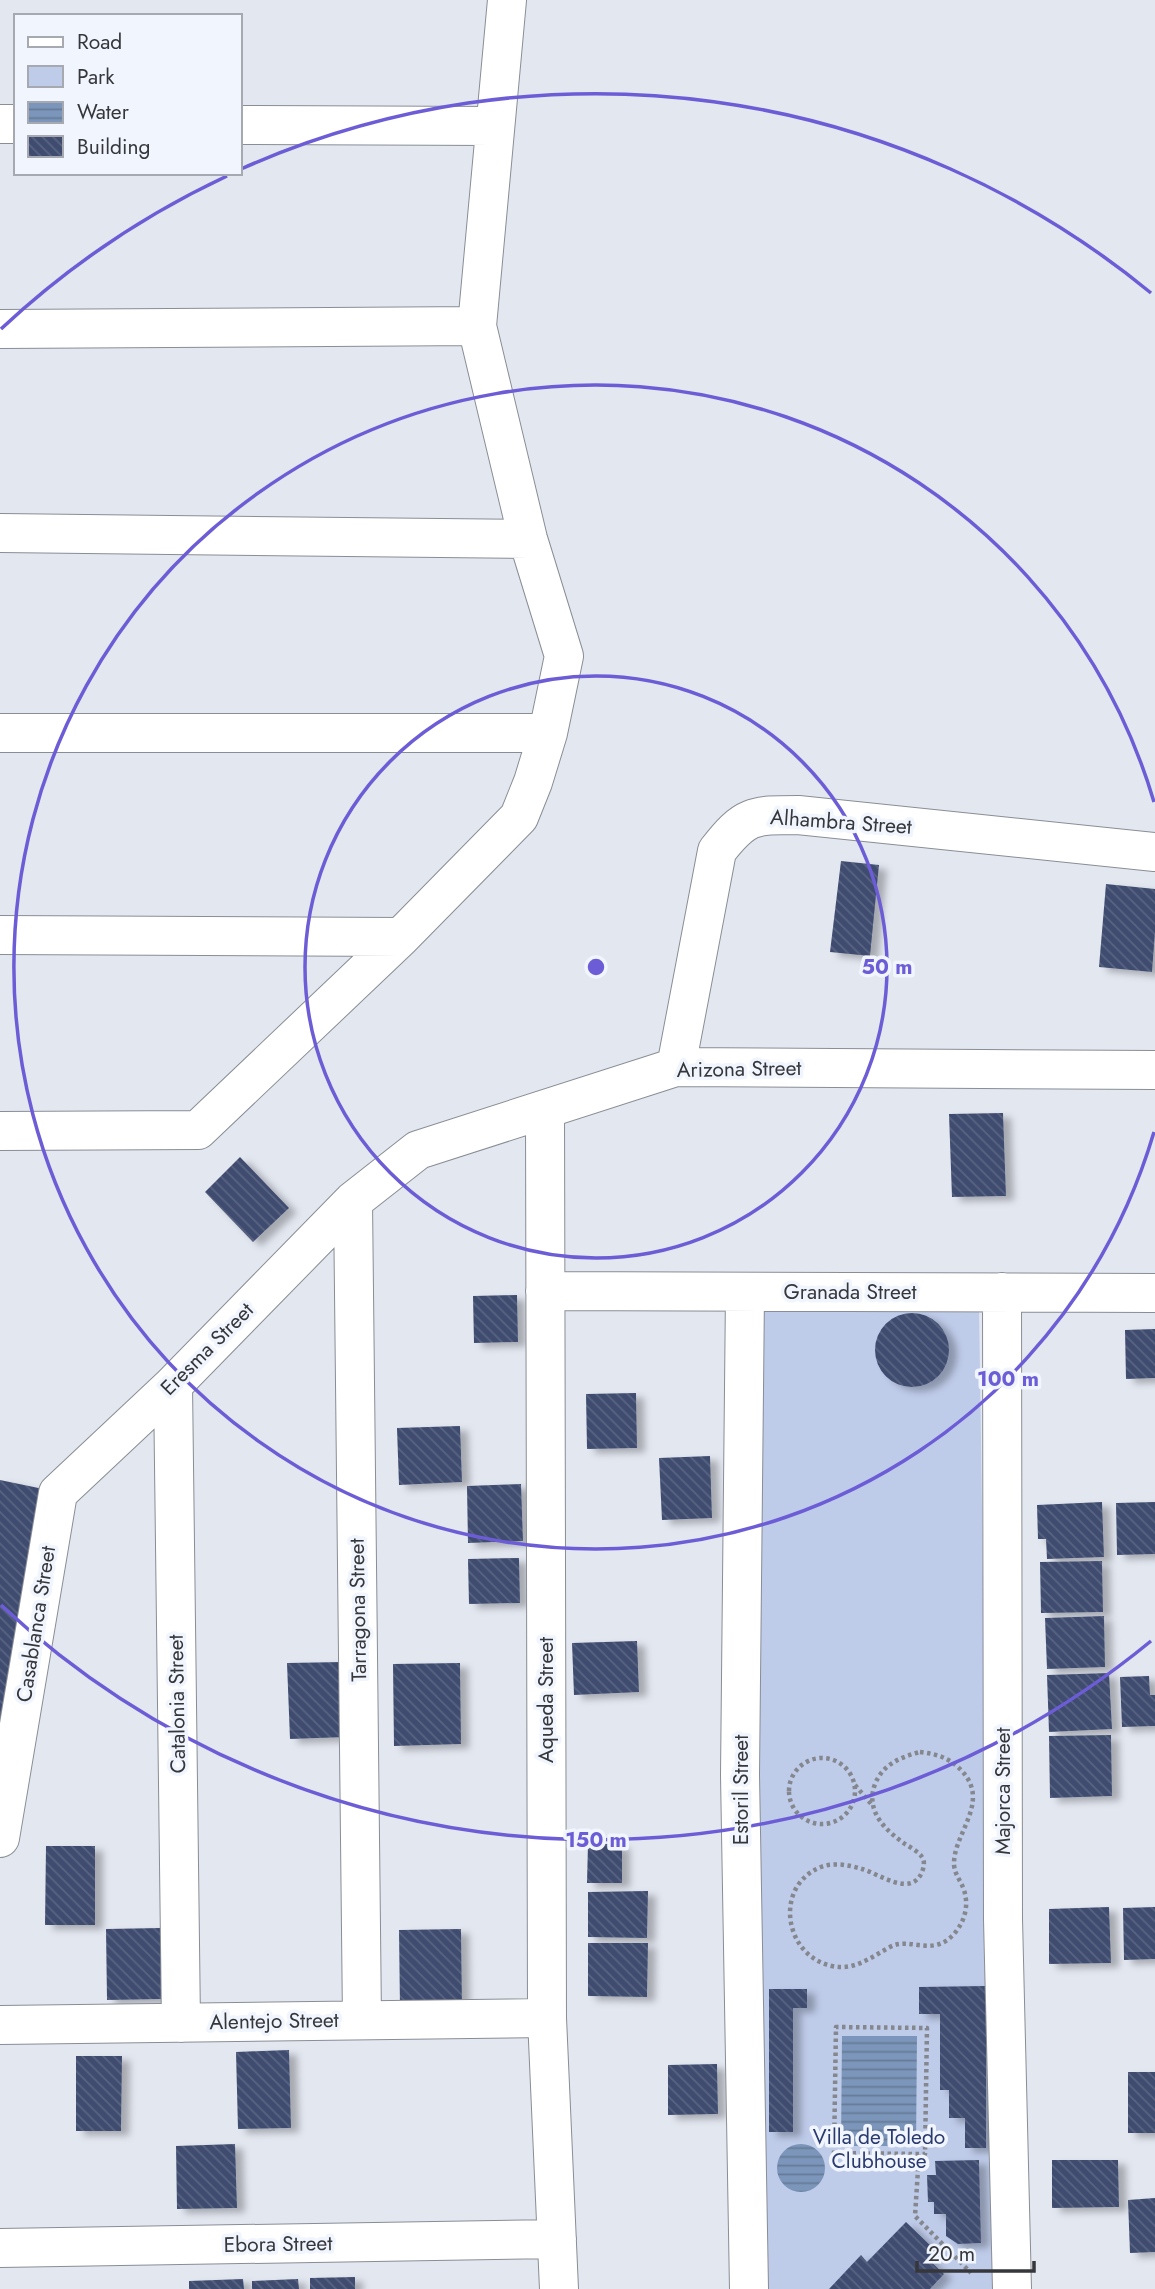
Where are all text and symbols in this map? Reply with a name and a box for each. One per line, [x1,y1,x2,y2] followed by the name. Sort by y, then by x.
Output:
[14,14,242,175] legend
[77,27,122,57] text: Road
[77,62,115,92] text: Park
[77,97,130,127] text: Water
[77,132,150,162] text: Building
[769,802,913,842] street label: Alhambra Street
[862,952,912,982] text: 50 m
[584,955,608,979] centre of rings
[676,1053,802,1085] street label: Arizona Street
[783,1277,917,1307] street label: Granada Street
[154,1296,260,1402] street label: Eresma Street
[977,1364,1039,1394] text: 100 m
[342,1538,374,1682] street label: Tarragona Street
[9,1544,63,1704] street label: Casablanca Street
[161,1634,193,1774] street label: Catalonia Street
[531,1637,561,1763] street label: Aqueda Street
[988,1727,1018,1855] street label: Majorca Street
[726,1735,756,1845] street label: Estoril Street
[565,1825,627,1855] text: 150 m
[209,2005,339,2037] street label: Alentejo Street
[813,2122,945,2176] park label: Villa de Toledo Clubhouse
[223,2228,333,2260] street label: Ebora Street
[917,2230,1034,2274] scale bar
[928,2239,975,2269] text: 20 m

